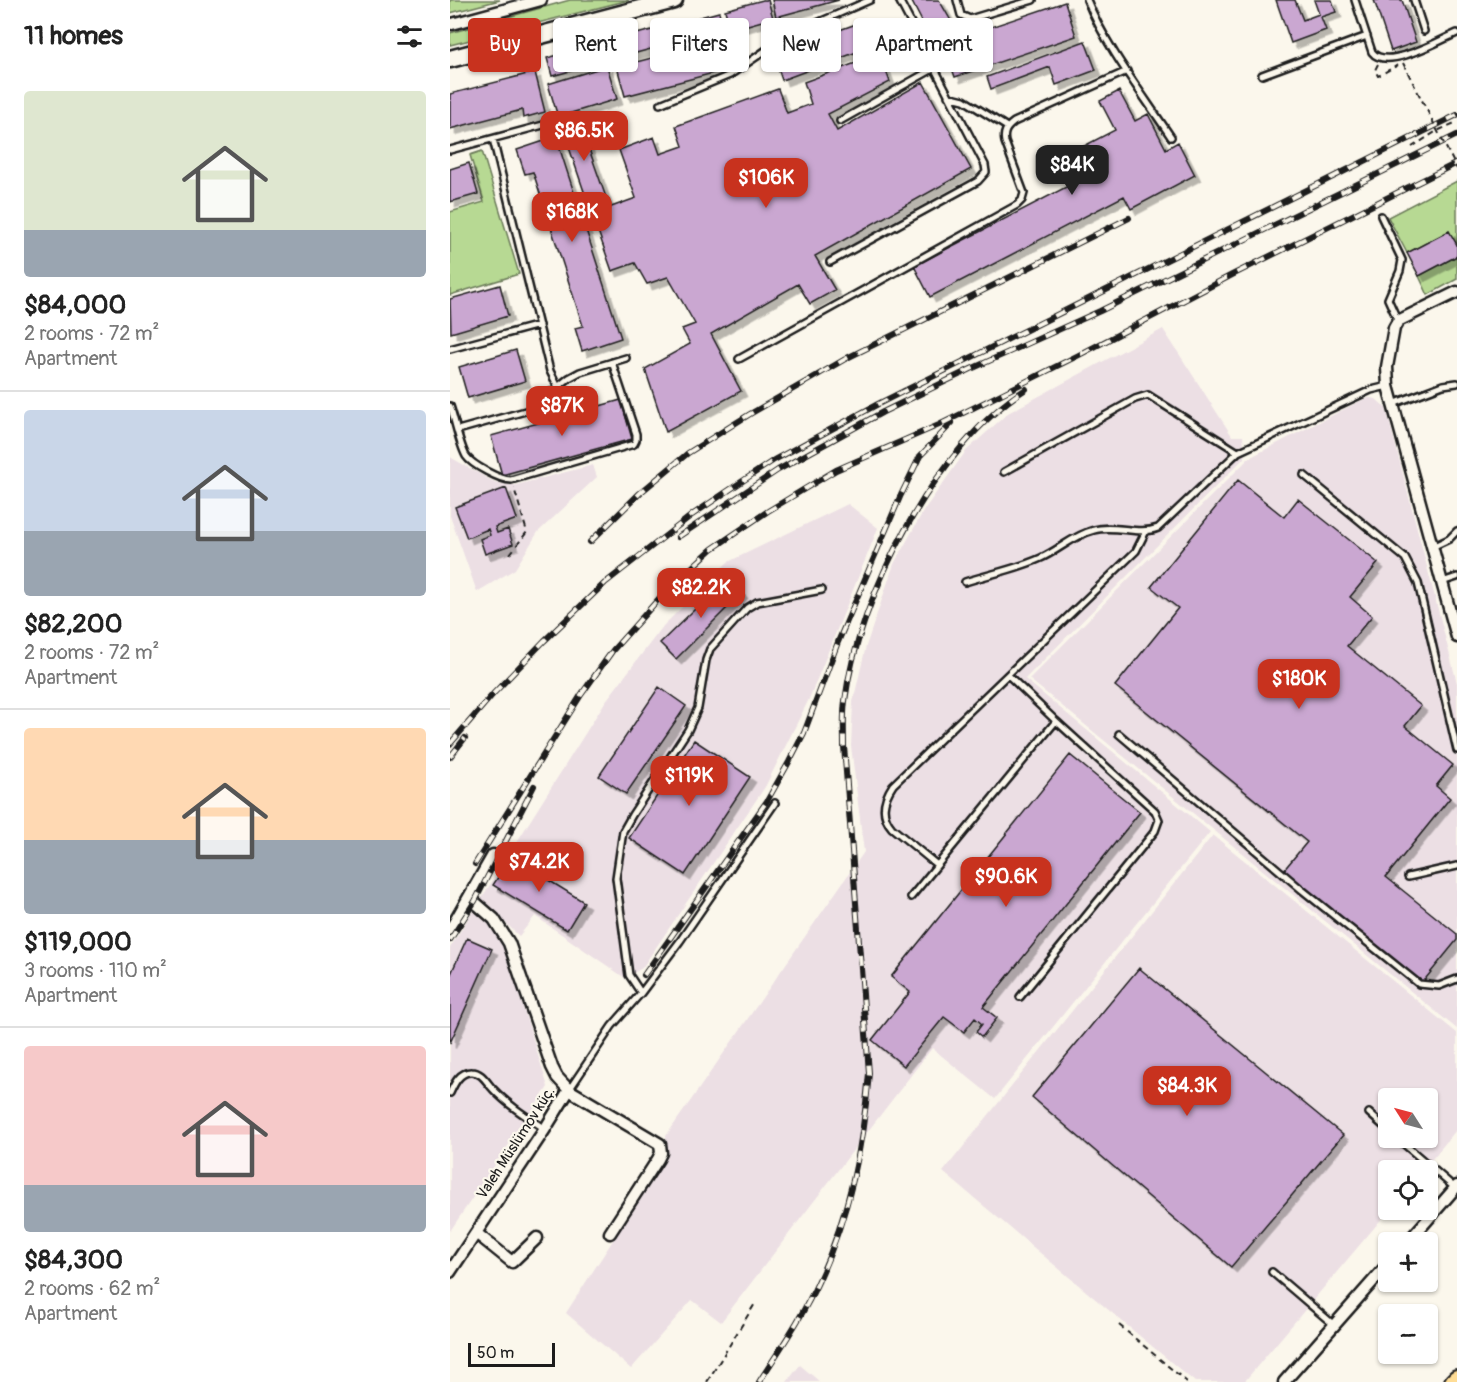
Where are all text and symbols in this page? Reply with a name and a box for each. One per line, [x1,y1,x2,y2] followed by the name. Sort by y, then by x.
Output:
[468,18,541,72] chip: Buy
[553,18,638,72] chip: Rent
[650,18,749,72] chip: Filters
[761,18,841,72] chip: New
[853,18,993,72] chip: Apartment
[24,20,123,52] text: 11 homes
[393,20,426,53] icon: filters
[535,111,633,162] pin: $86.5K
[554,118,614,143] text: $86.5K
[171,130,279,238] icon: home
[1036,145,1108,196] pin: $84K
[1050,152,1094,177] text: $84K
[724,158,808,209] pin: $106K
[738,165,794,190] text: $106K
[530,192,614,243] pin: $168K
[546,199,598,224] text: $168K
[24,289,126,321] text: $84,000
[24,321,159,346] text: 2 rooms · 72 m²
[24,346,117,371] text: Apartment
[526,386,598,437] pin: $87K
[540,393,584,418] text: $87K
[171,449,279,557] icon: home
[652,568,750,619] pin: $82.2K
[671,575,731,600] text: $82.2K
[24,608,122,640] text: $82,200
[24,640,159,665] text: 2 rooms · 72 m²
[1257,659,1341,710] pin: $180K
[24,665,117,690] text: Apartment
[1272,666,1326,691] text: $180K
[647,756,731,807] pin: $119K
[665,763,713,788] text: $119K
[171,767,279,875] icon: home
[490,842,588,893] pin: $74.2K
[509,849,569,874] text: $74.2K
[957,857,1055,908] pin: $90.6K
[975,864,1037,889] text: $90.6K
[24,926,132,958] text: $119,000
[24,958,167,983] text: 3 rooms · 110 m²
[24,983,117,1008] text: Apartment
[1138,1066,1236,1117] pin: $84.3K
[1157,1073,1217,1098] text: $84.3K
[473,1083,559,1203] street label: Valeh Müslümov küç.
[171,1085,279,1193] icon: home
[1378,1088,1438,1148] north arrow
[1378,1088,1438,1364] map controls
[1378,1160,1438,1220] button: locate
[1378,1232,1438,1292] button: +
[24,1244,123,1276] text: $84,300
[24,1276,160,1301] text: 2 rooms · 62 m²
[24,1301,117,1326] text: Apartment
[1378,1304,1438,1364] button: −
[468,1340,555,1368] scale bar
[477,1343,514,1363] text: 50 m

